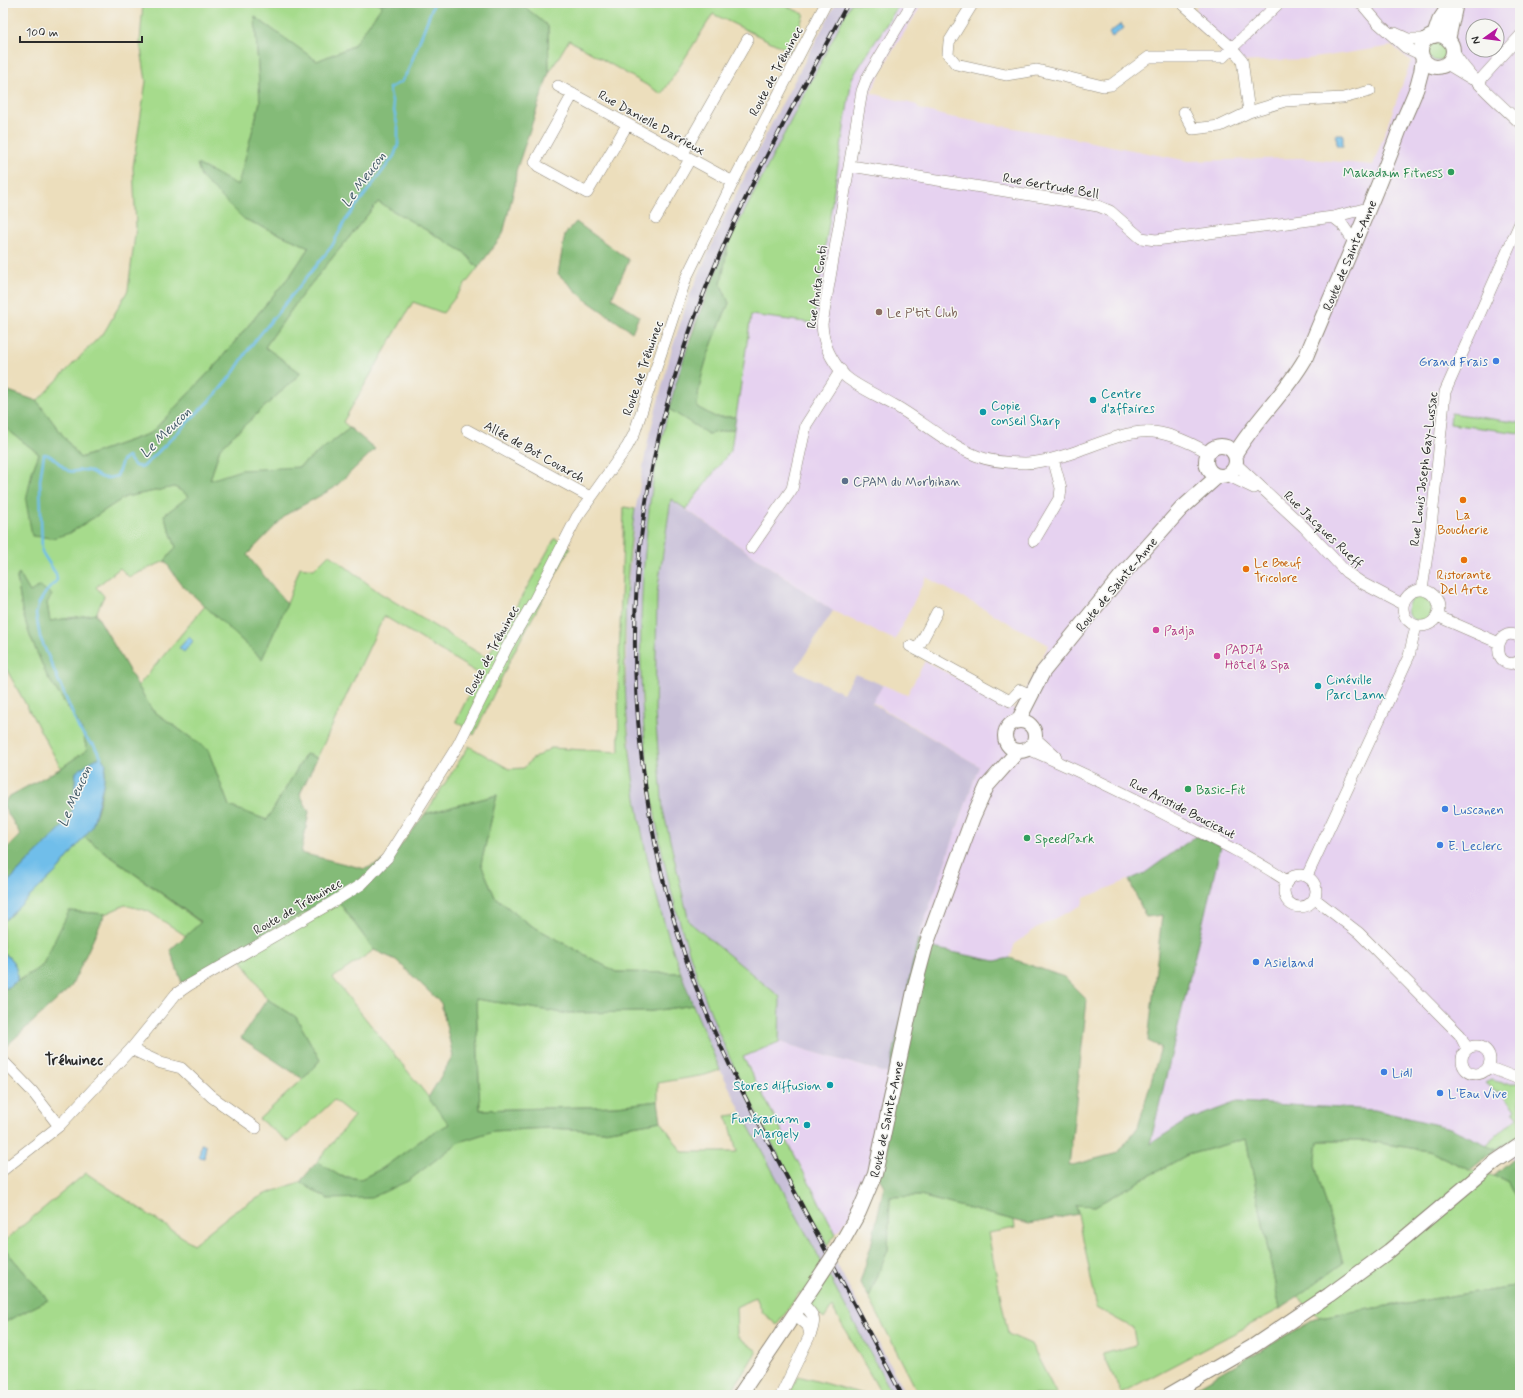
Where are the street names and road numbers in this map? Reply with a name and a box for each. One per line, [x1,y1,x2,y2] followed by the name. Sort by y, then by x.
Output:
[746,24,807,119] street label: Route de Tréhuinec
[595,87,708,160] street label: Rue Danielle Darrieux
[1001,170,1100,203] street label: Rue Gertrude Bell
[1319,197,1381,314] street label: Route de Sainte-Anne
[803,245,832,330] street label: Rue Anita Conti
[619,319,668,418] street label: Route de Tréhuinec
[1407,391,1442,547] street label: Rue Louis Joseph Gay-Lussac
[481,417,588,487] street label: Allée de Bot Couarch
[1280,488,1367,573] street label: Rue Jacques Rueff
[1072,534,1162,636] street label: Route de Sainte-Anne
[462,603,523,698] street label: Route de Tréhuinec
[1126,775,1238,844] street label: Rue Aristide Boucicaut
[251,875,345,939] street label: Route de Tréhuinec
[867,1059,908,1179] street label: Route de Sainte-Anne

